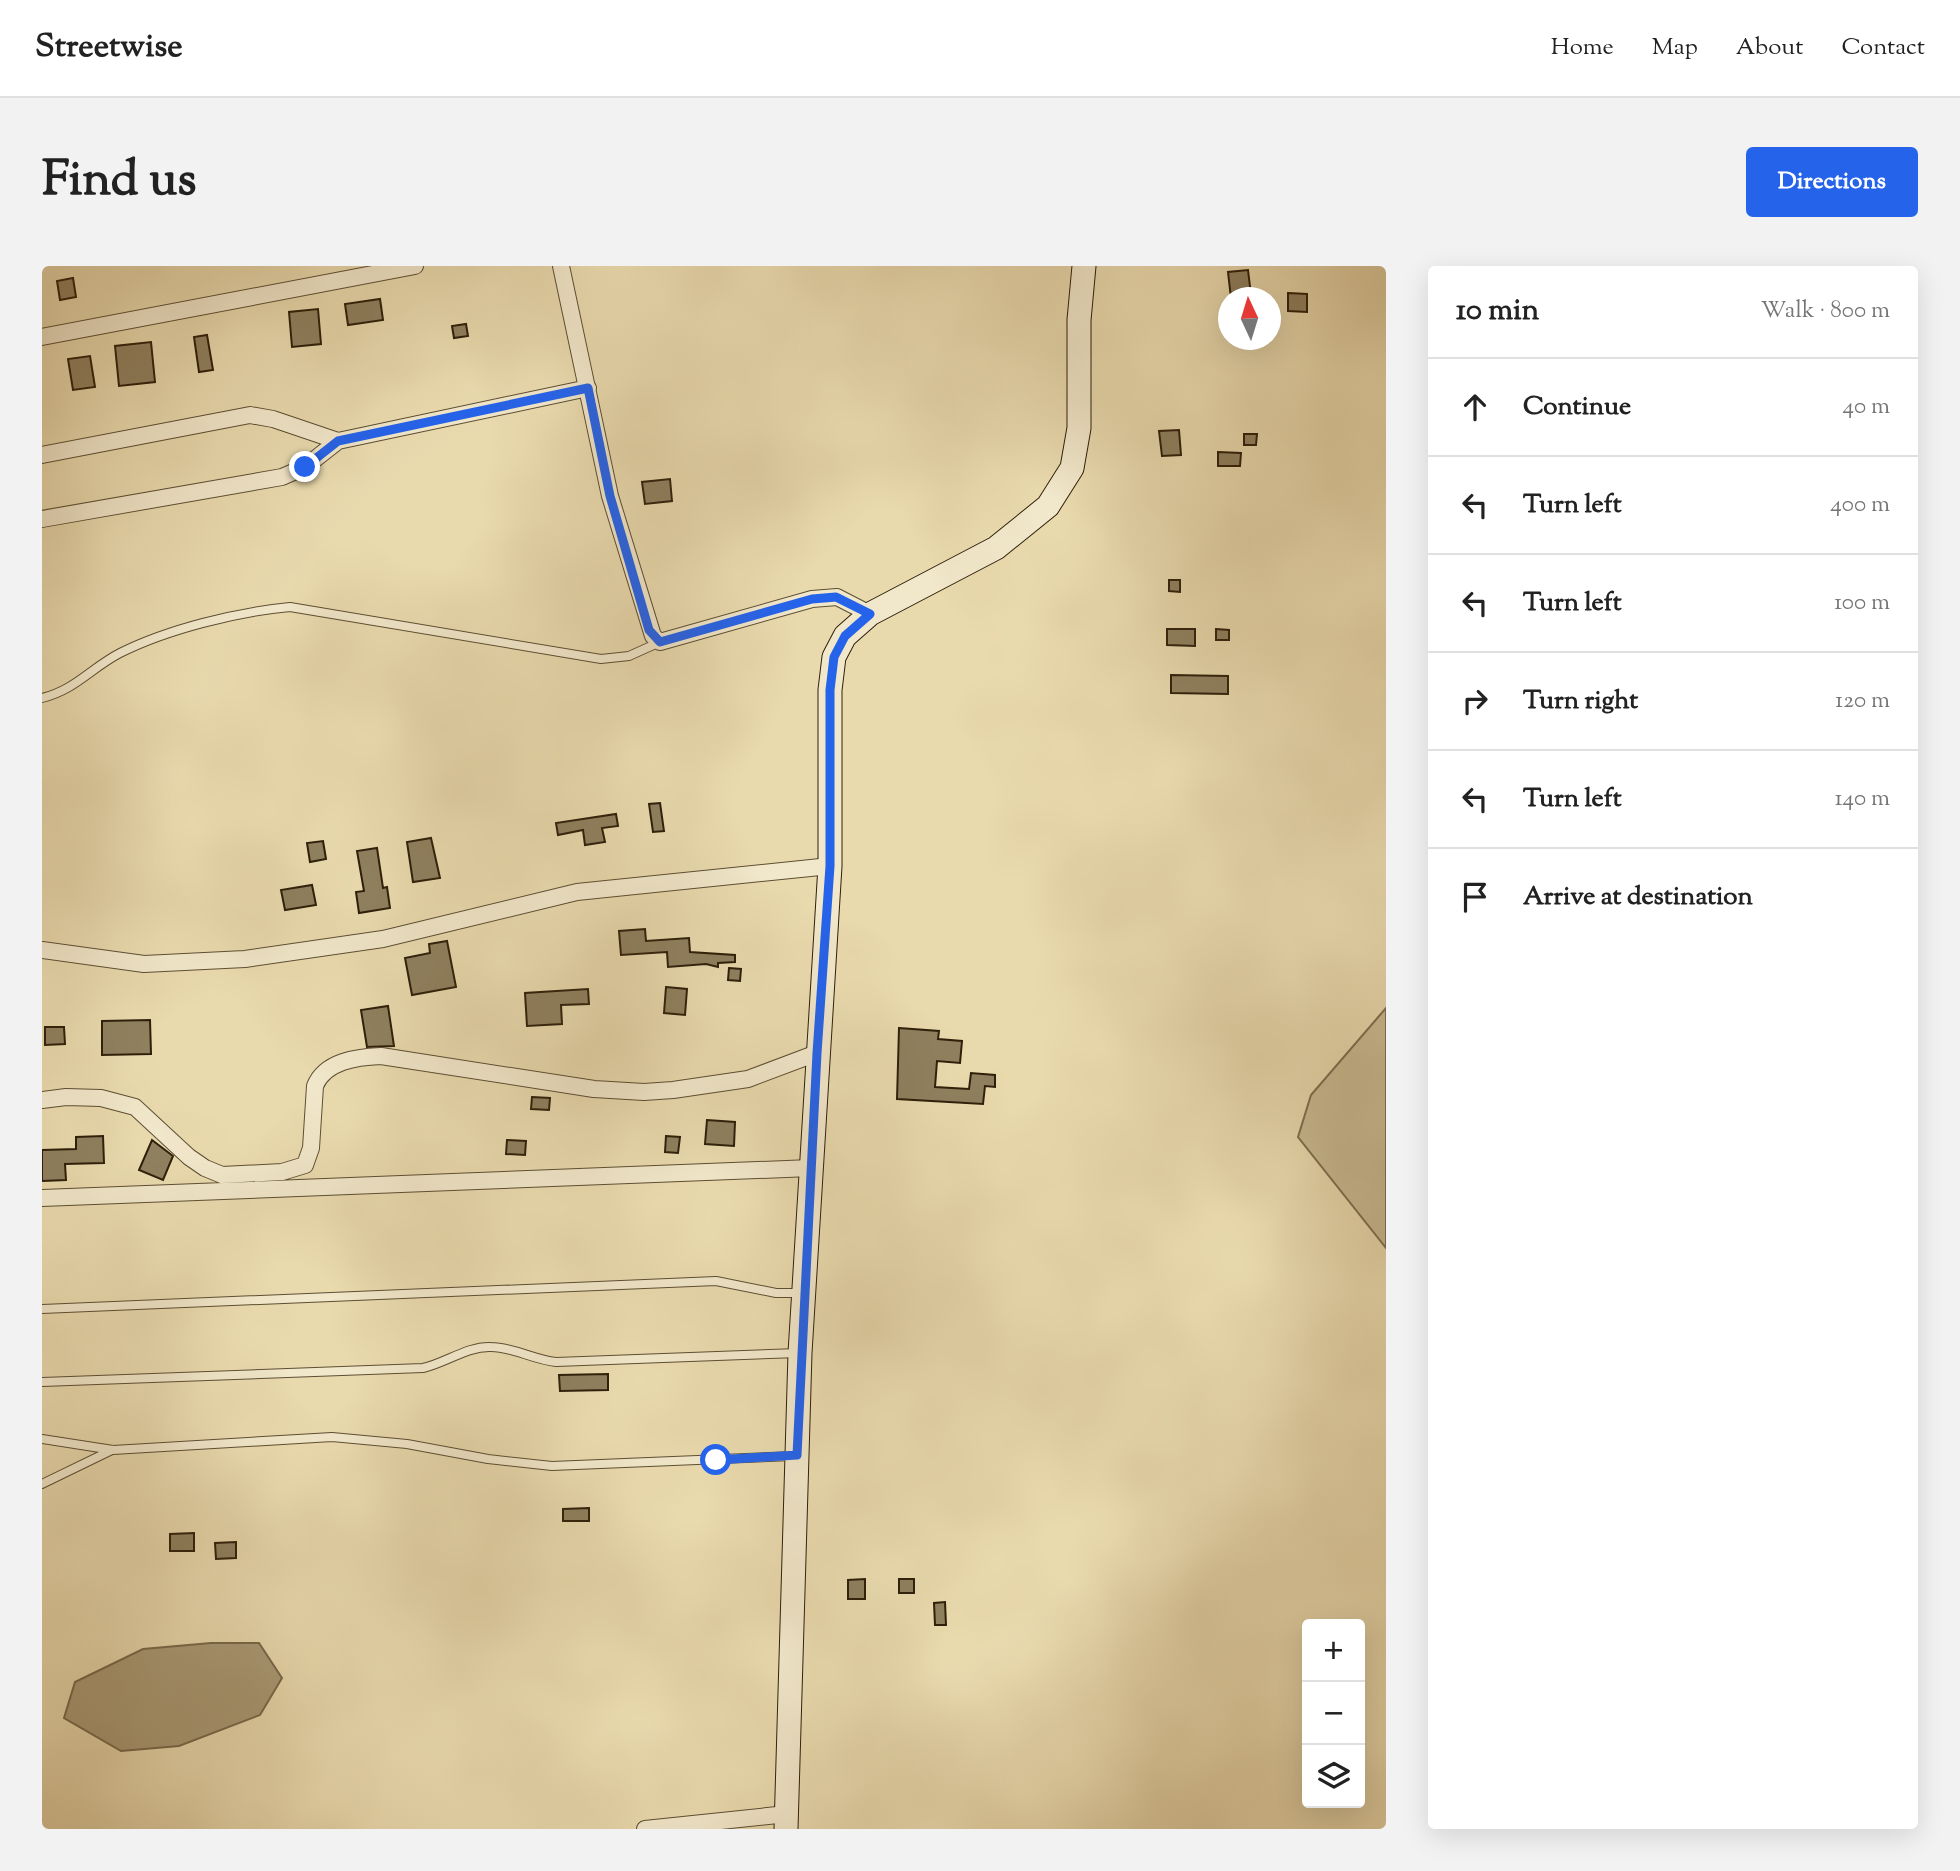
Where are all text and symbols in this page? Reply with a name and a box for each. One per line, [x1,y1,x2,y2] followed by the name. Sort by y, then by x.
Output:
[35,24,183,72] text: Streetwise
[1551,31,1614,65] text: Home
[1652,31,1698,65] text: Map
[1736,31,1803,65] text: About
[1841,31,1925,65] text: Contact
[42,147,196,217] text: Find us
[1746,147,1918,217] button: Directions
[1218,287,1281,350] north arrow
[1456,290,1539,333] text: 10 min
[1761,295,1890,328] text: Walk · 800 m
[1456,388,1494,426] icon: ahead
[1523,389,1631,426] text: Continue
[1843,391,1890,424] text: 40 m
[289,451,320,482] route end
[1456,486,1494,524] icon: left
[1523,487,1622,524] text: Turn left
[1830,489,1890,522] text: 400 m
[1456,584,1494,622] icon: left
[1523,585,1622,622] text: Turn left
[1834,587,1890,620] text: 100 m
[1456,682,1494,720] icon: right
[1523,683,1638,720] text: Turn right
[1835,685,1890,718] text: 120 m
[1456,780,1494,818] icon: left
[1523,781,1622,818] text: Turn left
[1835,783,1890,816] text: 140 m
[1456,878,1494,916] icon: arrive
[1523,879,1753,916] text: Arrive at destination
[700,1444,731,1475] route start
[1302,1619,1365,1808] map controls
[1302,1619,1365,1682] button: +
[1302,1682,1365,1745] button: −
[1302,1745,1365,1808] button: layers

